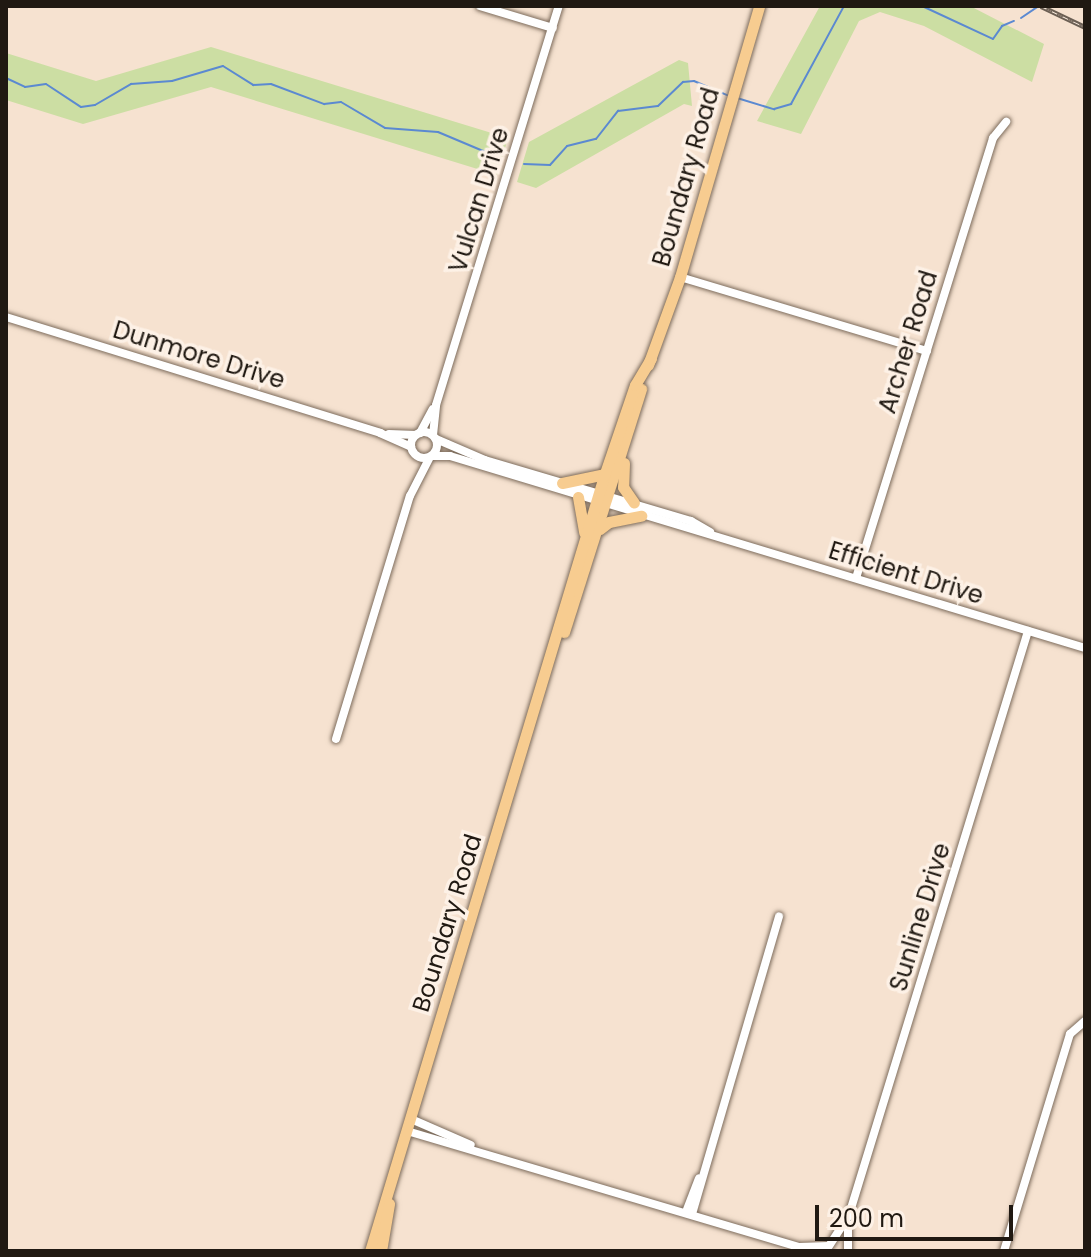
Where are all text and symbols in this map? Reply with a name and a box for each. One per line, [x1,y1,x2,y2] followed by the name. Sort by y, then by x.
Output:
[647,84,725,270] street label: Boundary Road
[443,124,515,276] street label: Vulcan Drive
[873,267,943,417] street label: Archer Road
[110,315,288,395] street label: Dunmore Drive
[825,536,987,610] street label: Efficient Drive
[406,831,488,1015] street label: Boundary Road
[884,839,956,995] street label: Sunline Drive
[819,1189,1017,1239] scale bar
[829,1202,904,1235] text: 200 m

